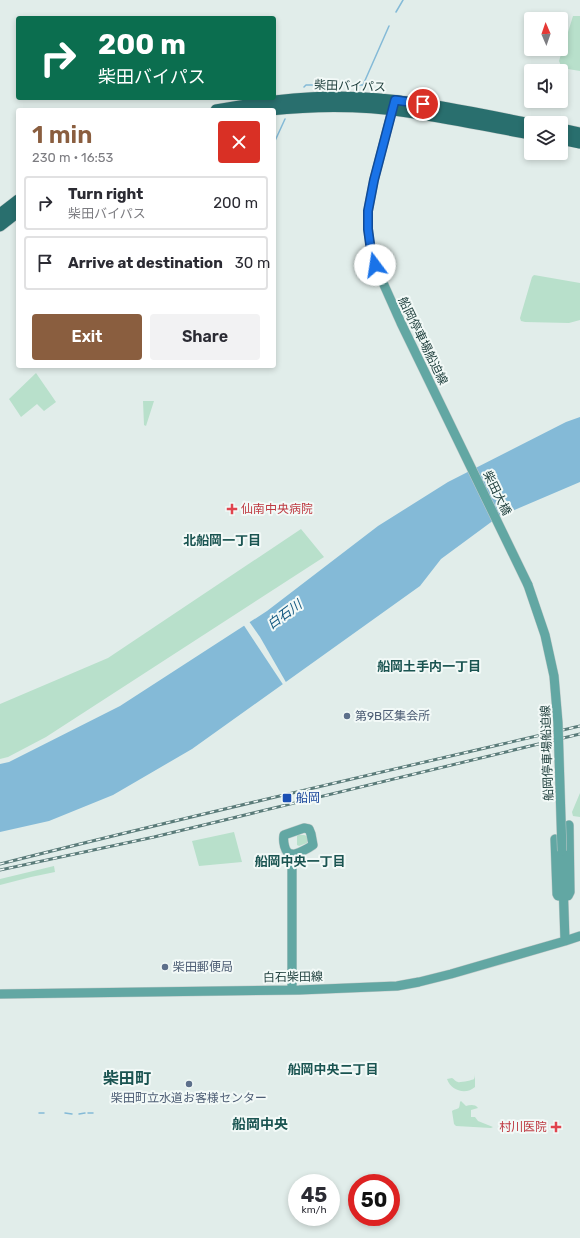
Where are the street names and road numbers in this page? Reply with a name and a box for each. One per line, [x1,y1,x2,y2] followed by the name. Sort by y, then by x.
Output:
[314,78,386,94] street label: 柴田バイパス
[396,295,450,387] street label: 船岡停車場船迫線
[480,468,514,518] street label: 柴田大橋
[538,705,556,801] street label: 船岡停車場船迫線
[263,969,323,985] street label: 白石柴田線

